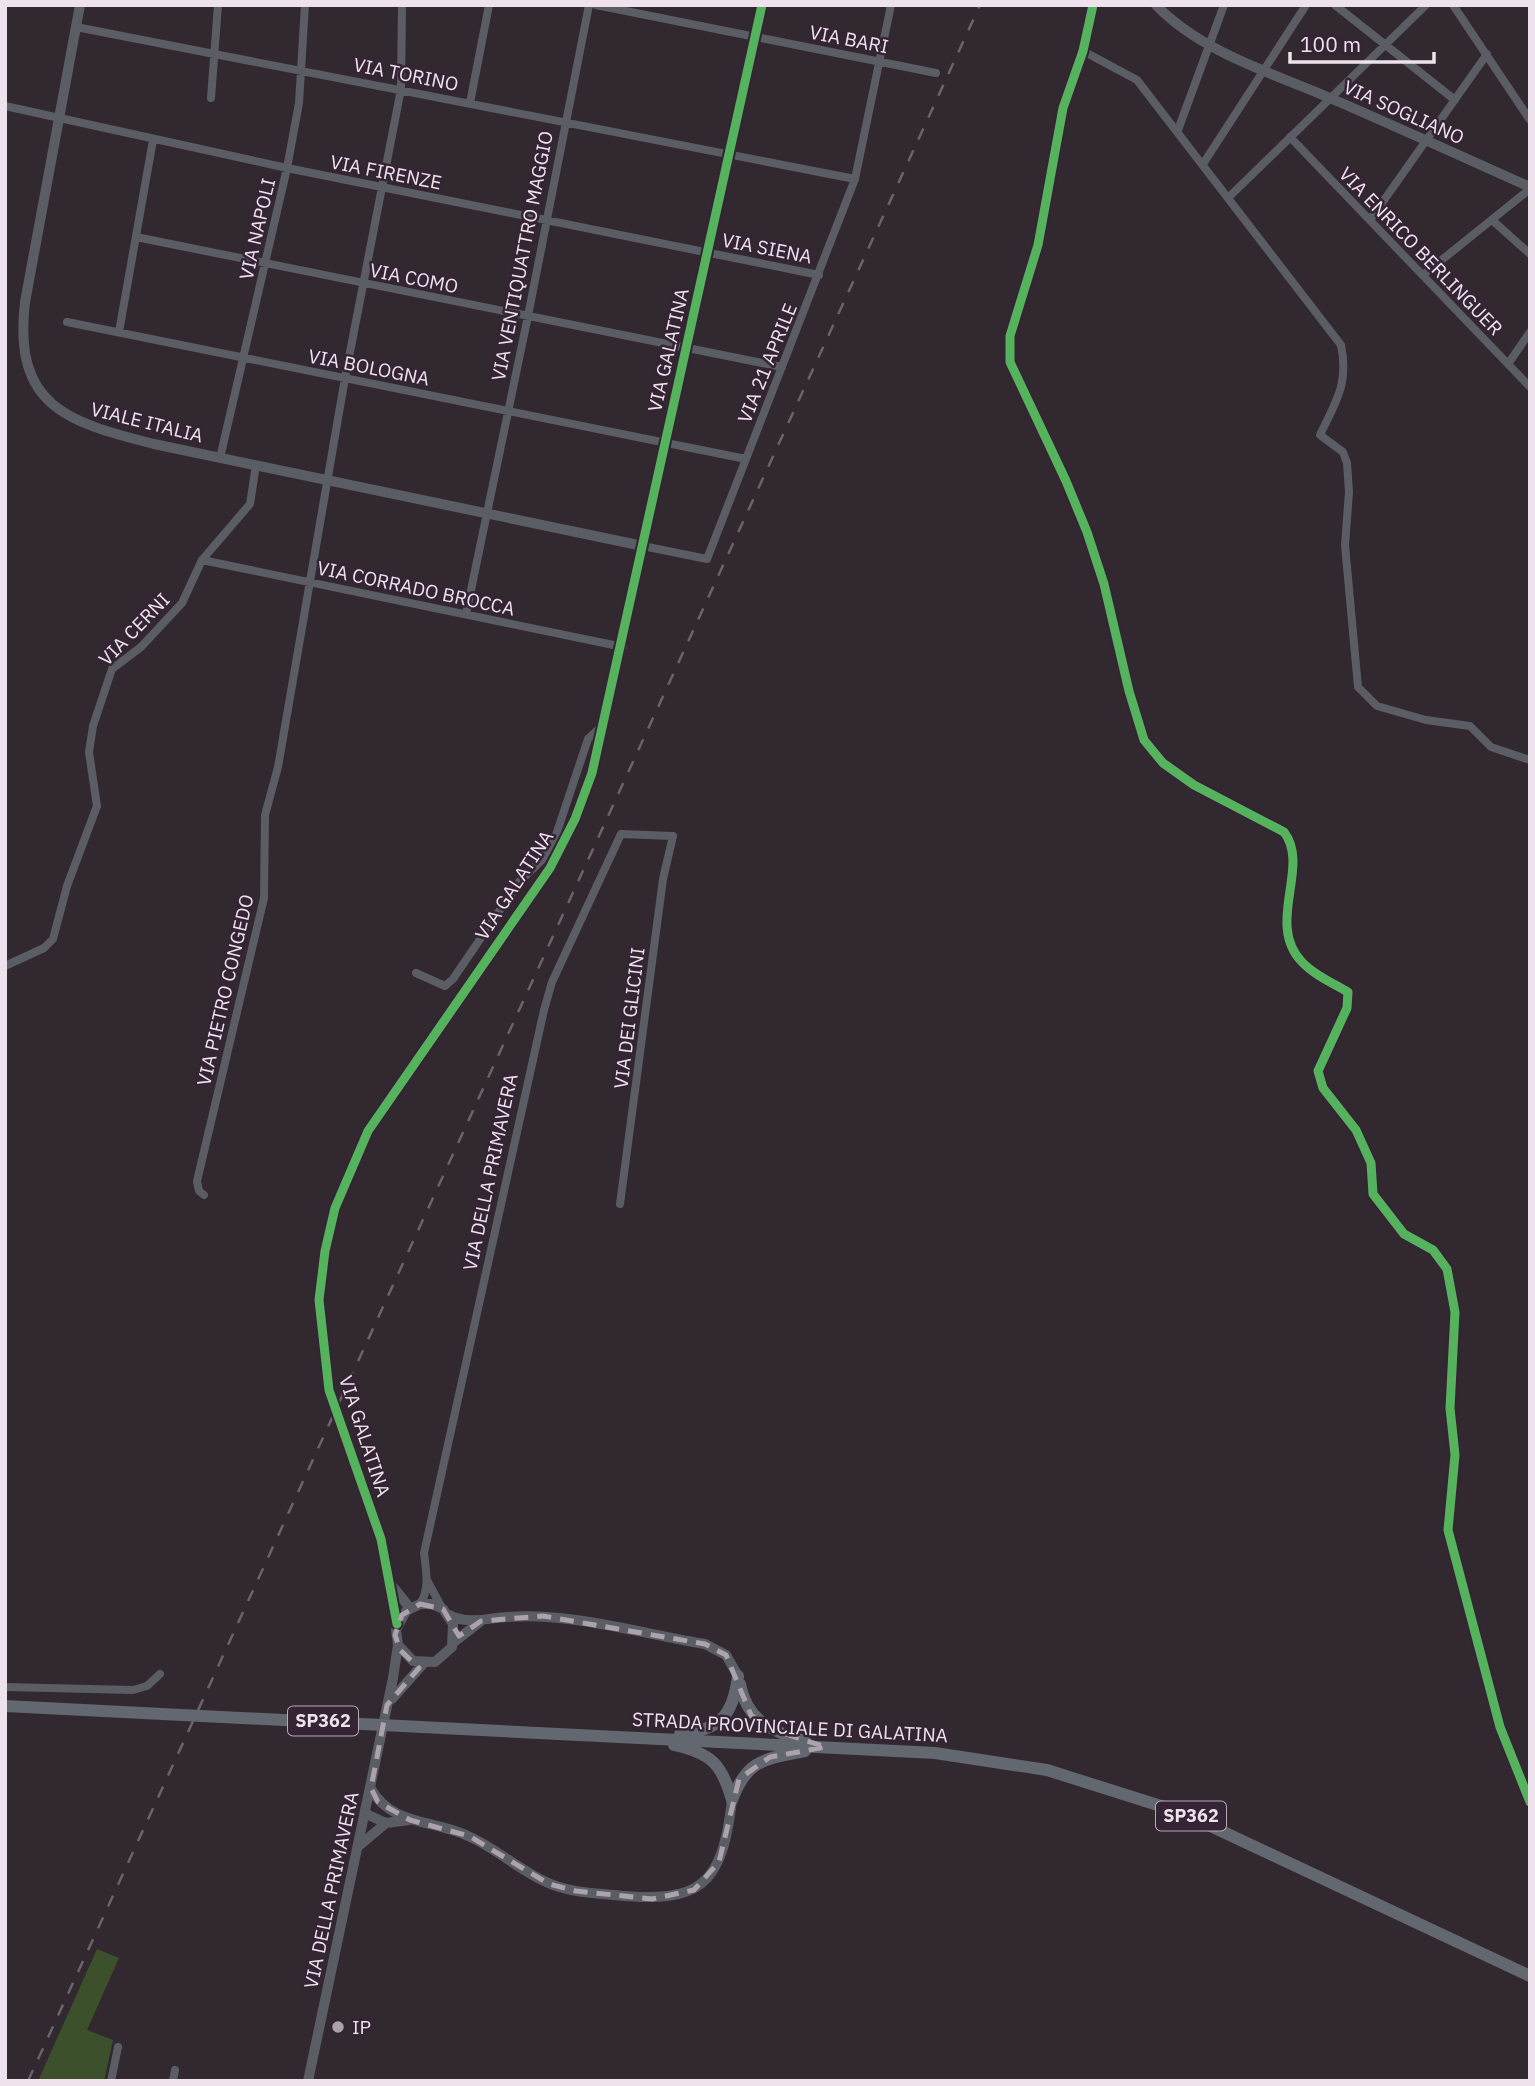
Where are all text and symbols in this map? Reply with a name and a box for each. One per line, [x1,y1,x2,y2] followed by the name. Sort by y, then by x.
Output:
[807,20,891,58] street label: VIA BARI
[1290,21,1434,65] scale bar
[1300,30,1361,58] text: 100 m
[351,52,461,96] street label: VIA TORINO
[1340,75,1468,149] street label: VIA SOGLIANO
[486,129,558,383] street label: VIA VENTIQUATTRO MAGGIO
[328,149,444,195] street label: VIA FIRENZE
[1334,162,1508,340] street label: VIA ENRICO BERLINGUER
[234,176,280,282] street label: VIA NAPOLI
[720,228,814,268] street label: VIA SIENA
[368,258,460,298] street label: VIA COMO
[642,286,694,414] street label: VIA GALATINA
[732,300,802,426] street label: VIA 21 APRILE
[306,343,432,391] street label: VIA BOLOGNA
[88,396,206,448] street label: VIALE ITALIA
[315,555,517,621] street label: VIA CORRADO BROCCA
[93,588,175,670] street label: VIA CERNI
[470,826,558,944] street label: VIA GALATINA
[191,892,259,1088] street label: VIA PIETRO CONGEDO
[608,946,650,1090] street label: VIA DEI GLICINI
[457,1071,523,1273] street label: VIA DELLA PRIMAVERA
[334,1372,396,1500] street label: VIA GALATINA
[288,1706,358,1736] road number: SP362
[632,1707,948,1747] street label: STRADA PROVINCIALE DI GALATINA
[298,1789,364,1991] street label: VIA DELLA PRIMAVERA
[1156,1802,1226,1830] road number: SP362
[352,2015,371,2039] place label: IP
[330,2019,346,2035] marker: IP

